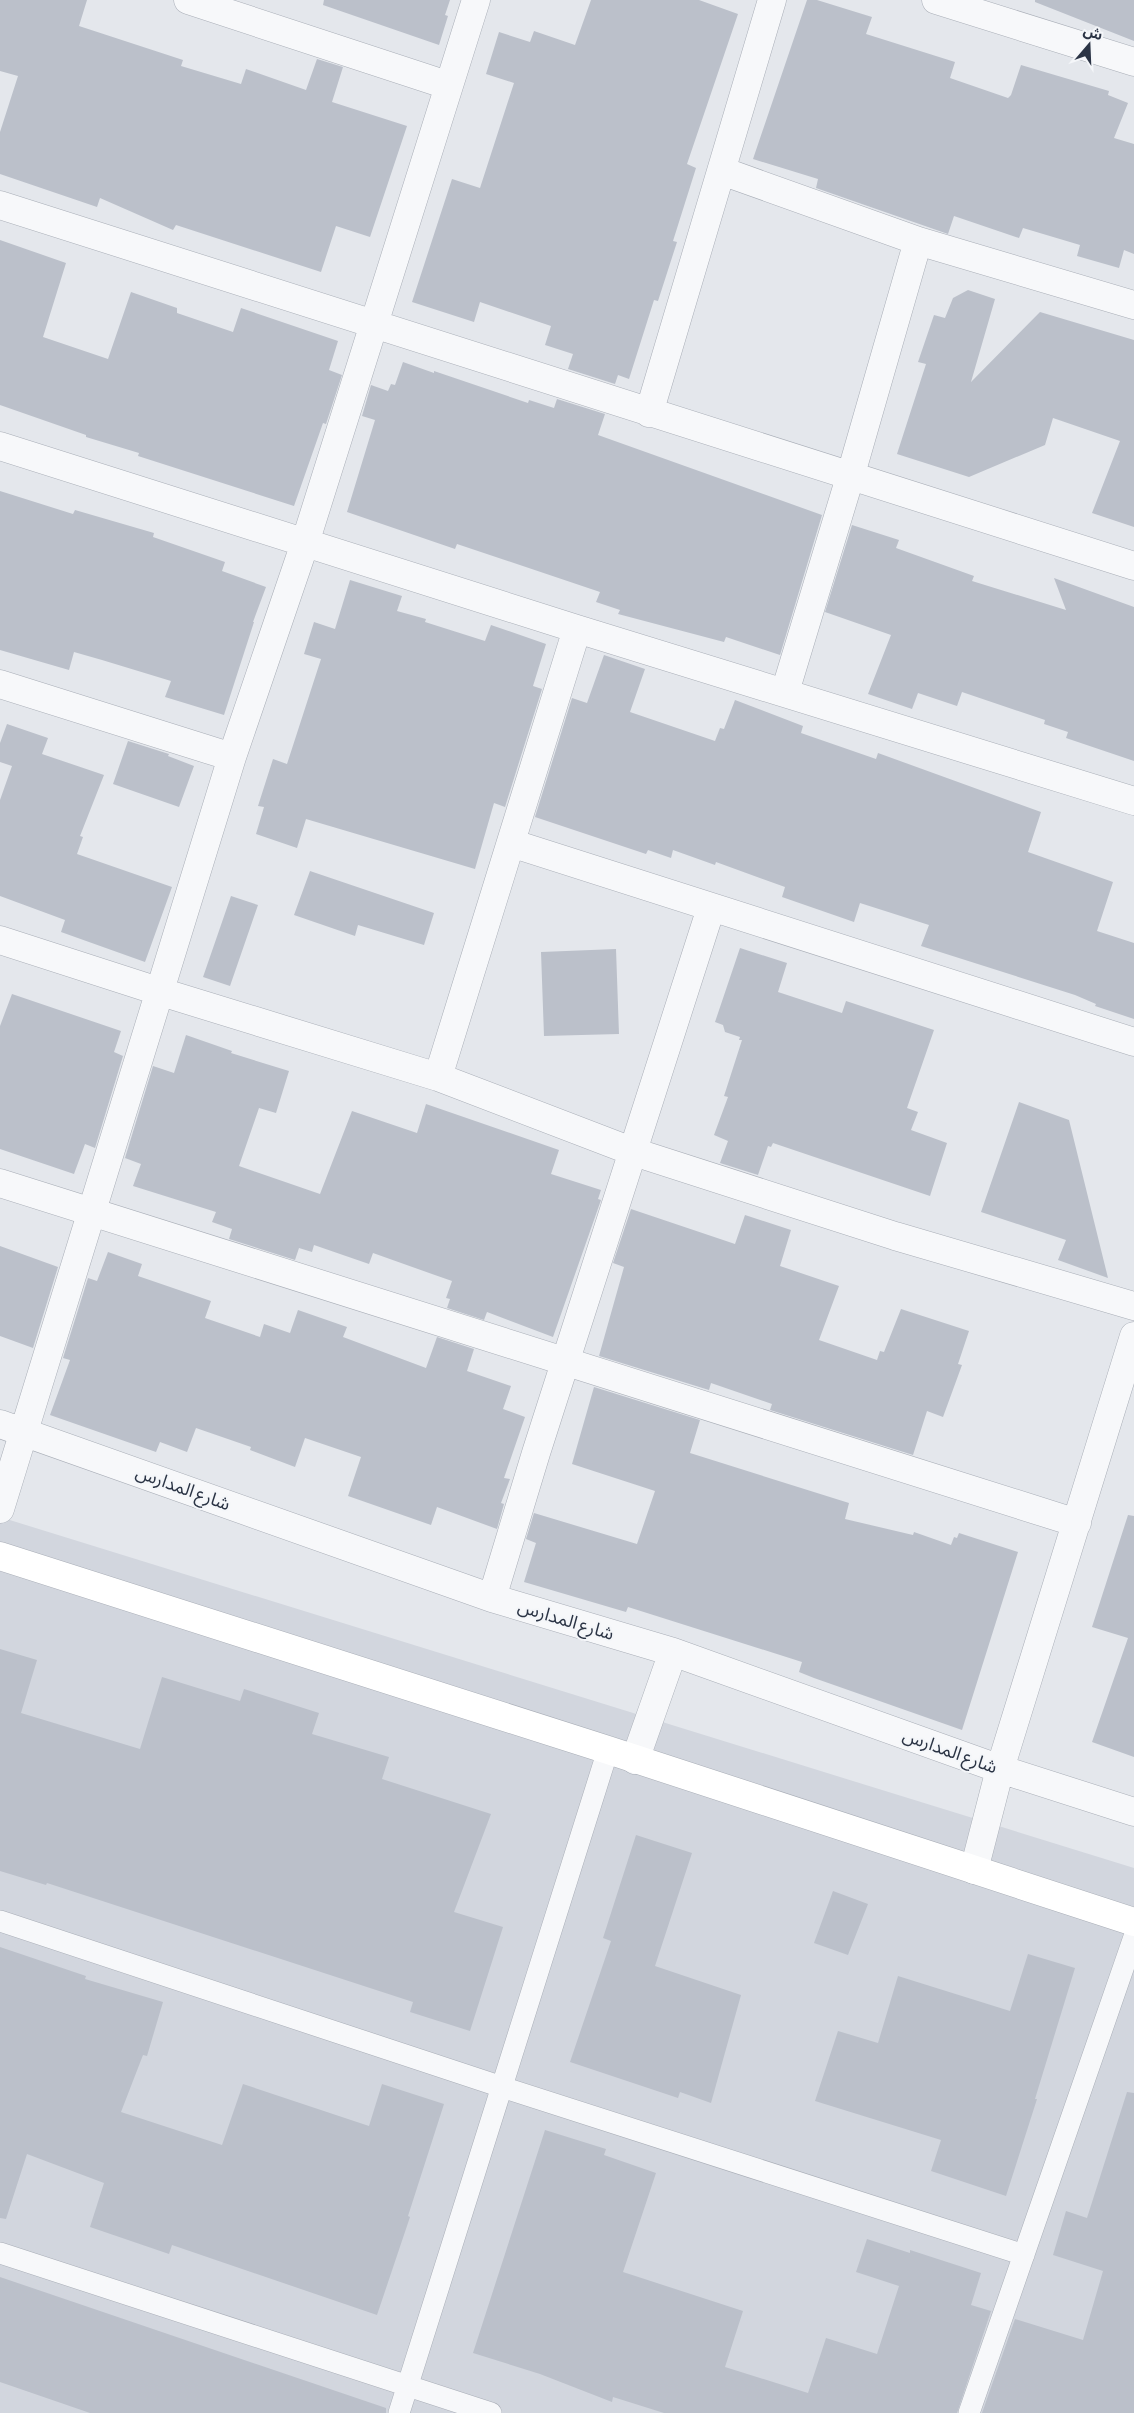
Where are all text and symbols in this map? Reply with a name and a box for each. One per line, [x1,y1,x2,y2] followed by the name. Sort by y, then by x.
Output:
[1064,20,1114,70] north arrow
[1082,24,1104,43] text: ش
[132,1464,232,1518] street label: شارع المدارس
[515,1598,616,1648] street label: شارع المدارس
[899,1727,999,1781] street label: شارع المدارس

